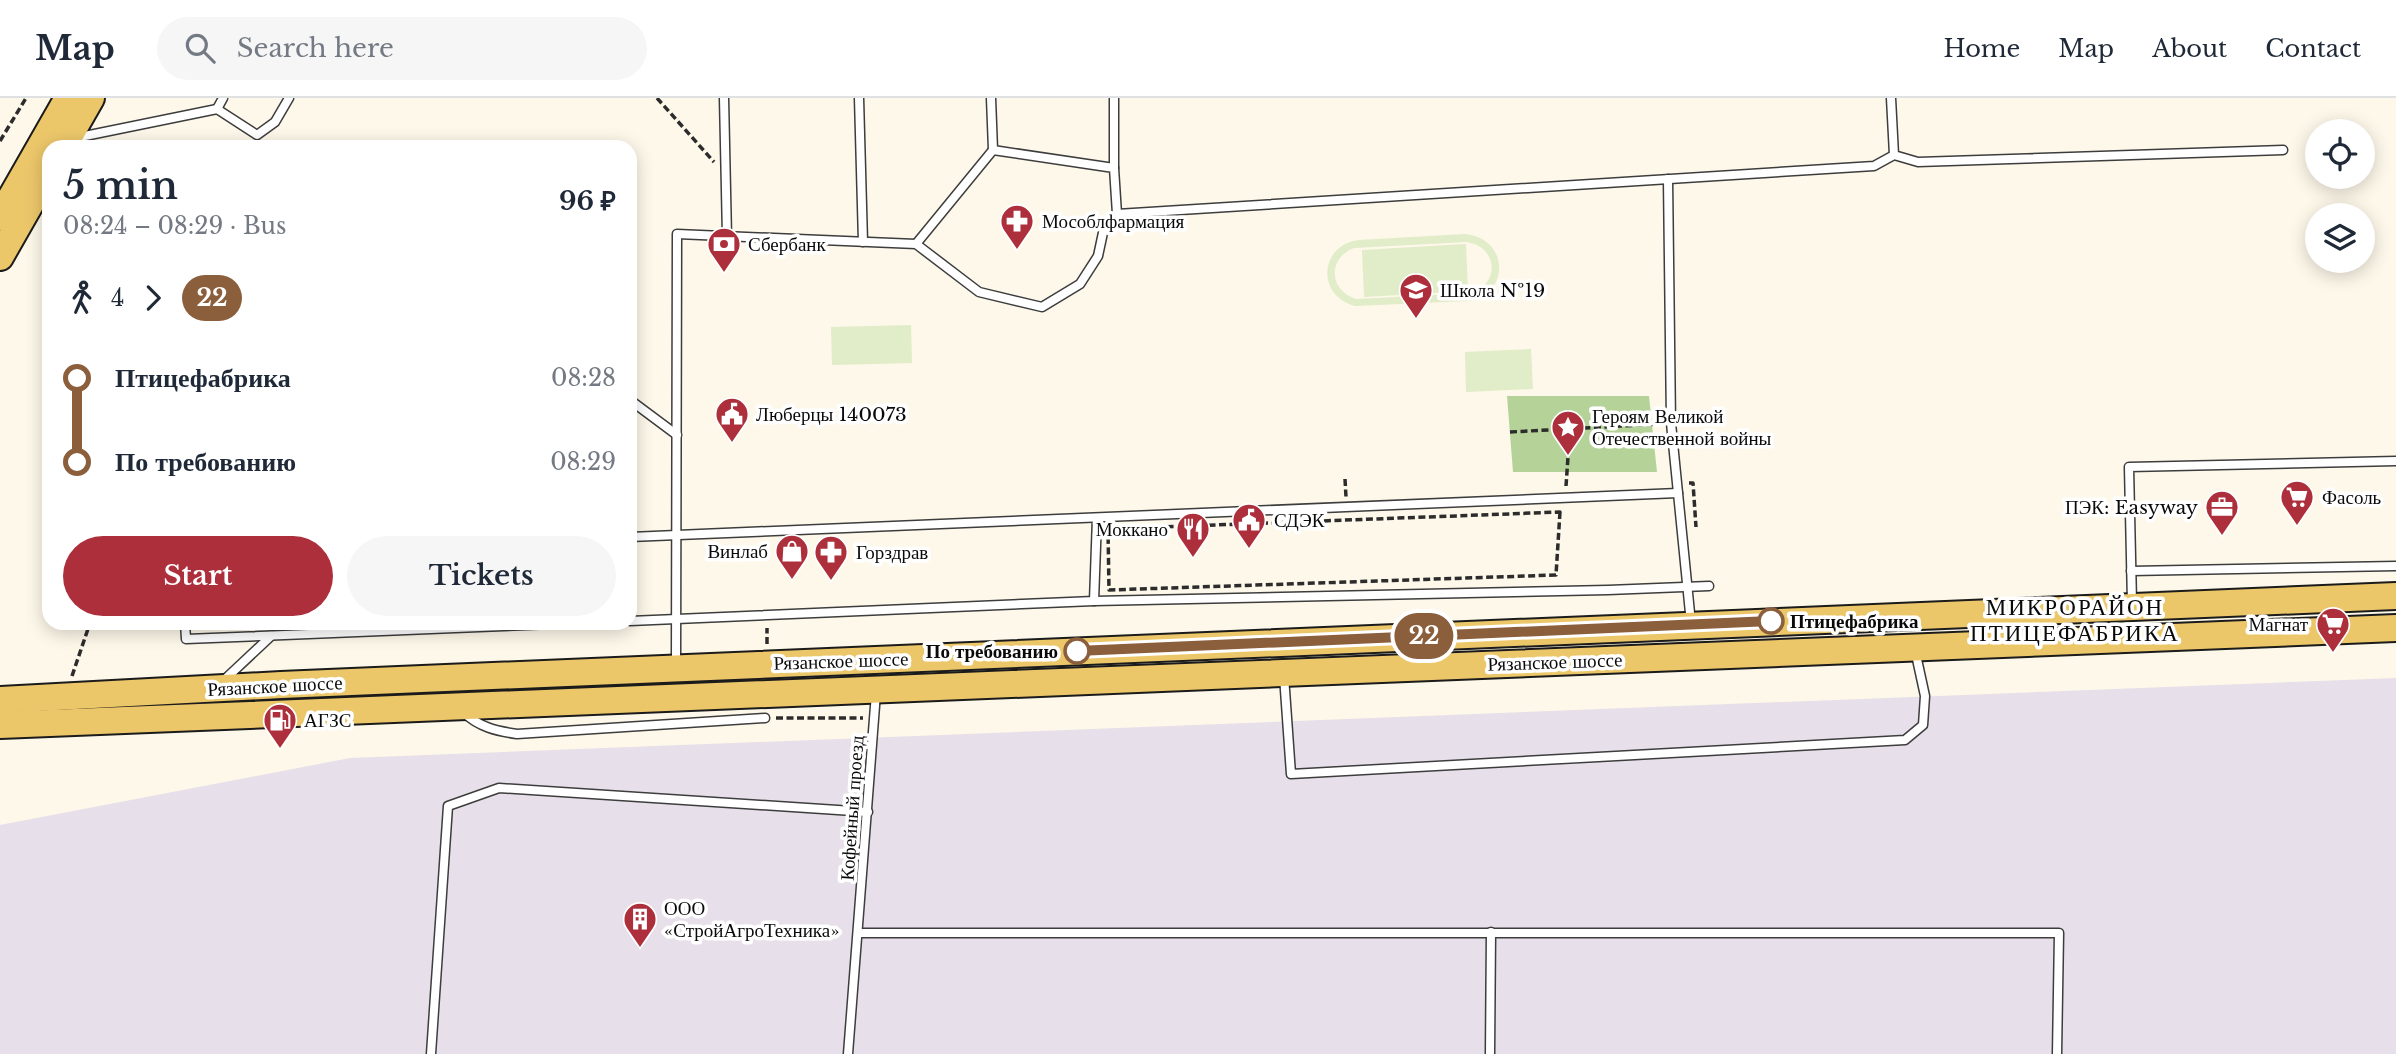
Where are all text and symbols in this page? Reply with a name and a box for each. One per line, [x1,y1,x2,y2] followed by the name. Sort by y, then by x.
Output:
[157,17,647,80] search box
[35,28,115,69] text: Map
[181,29,219,67] icon: search
[237,32,394,64] text: Search here
[1944,34,2020,63] text: Home
[2058,34,2114,63] text: Map
[2152,34,2227,63] text: About
[2265,34,2361,63] text: Contact
[2305,119,2375,273] map controls
[2305,119,2375,189] button: locate
[63,162,178,209] text: 5 min
[559,185,616,217] text: 96 ₽
[998,202,1036,251] pharmacy icon: Мособлфармация
[2305,203,2375,273] button: layers
[1042,210,1185,233] place label: Мособлфармация
[63,212,286,240] text: 08:24 – 08:29 · Bus
[705,225,743,274] bank icon: Сбербанк
[748,233,827,256] place label: Сбербанк
[1397,271,1435,320] school or university icon: Школа №19
[63,279,101,317] icon: walk
[134,279,172,317] icon: forward
[1440,279,1545,302] place label: Школа №19
[196,283,228,312] text: 22
[111,284,124,312] text: 4
[115,362,291,394] text: Птицефабрика
[551,364,616,392] text: 08:28
[713,395,751,444] public building icon: Люберцы 140073
[756,403,907,426] place label: Люберцы 140073
[1592,405,1772,450] place label: Героям Великой Отечественной войны
[1549,408,1587,457] place icon: Героям Великой Отечественной войны
[115,446,296,478] text: По требованию
[550,448,616,476] text: 08:29
[2278,478,2316,527] supermarket icon: Фасоль
[2322,486,2382,509] place label: Фасоль
[2203,488,2241,537] office icon: ПЭК: Easyway
[2065,496,2198,519] place label: ПЭК: Easyway
[1230,501,1268,550] public building icon: СДЭК
[1274,509,1325,532] place label: СДЭК
[1174,510,1212,559] restaurant icon: Моккано
[1096,518,1168,541] place label: Моккано
[773,532,811,581] shop icon: Винлаб
[812,533,850,582] pharmacy icon: Горздрав
[63,536,333,616] button: Start
[347,536,616,616] button: Tickets
[707,540,768,563] place label: Винлаб
[856,541,928,564] place label: Горздрав
[1970,593,2180,647] district label: МИКРОРАЙОН ПТИЦЕФАБРИКА
[2314,605,2352,654] supermarket icon: Магнат
[1758,608,1784,634] marker: Птицефабрика
[1790,610,1919,633] place label: Птицефабрика
[1392,613,1456,659] line badge: 22
[2248,613,2309,636] place label: Магнат
[1408,621,1440,650] text: 22
[1064,638,1090,664] marker: По требованию
[926,640,1058,663] place label: По требованию
[773,647,909,675] street label: Рязанское шоссе
[1487,648,1623,676] street label: Рязанское шоссе
[207,671,343,701] street label: Рязанское шоссе
[261,701,299,750] fuel station icon: АГЗС
[304,709,351,732] place label: АГЗС
[835,734,869,881] street label: Кофейный проезд
[664,897,840,942] place label: ООО «СтройАгроТехника»
[621,900,659,949] building icon: ООО «СтройАгроТехника»

